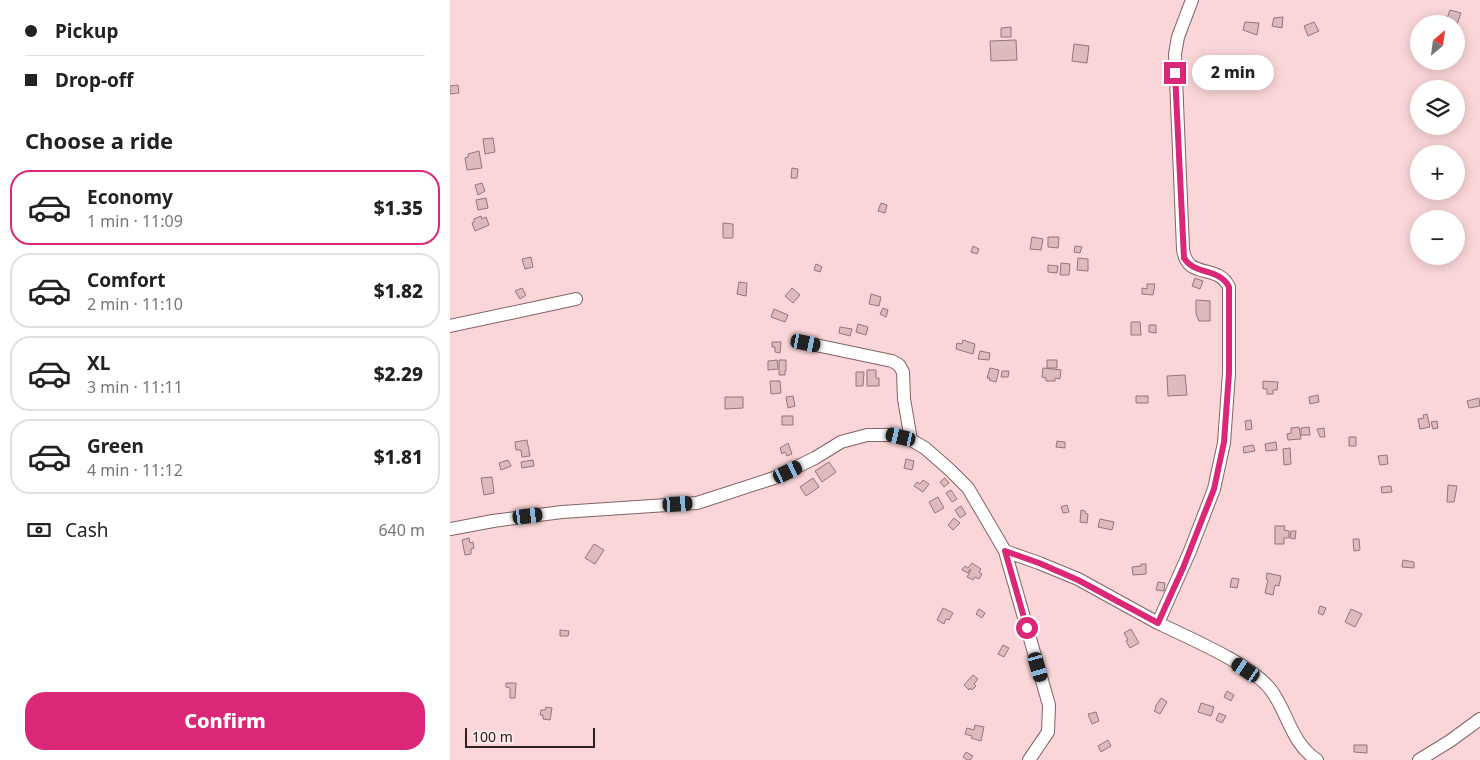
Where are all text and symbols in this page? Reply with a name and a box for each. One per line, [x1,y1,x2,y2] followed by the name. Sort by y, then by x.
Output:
[1410,15,1465,70] north arrow
[1410,15,1465,265] map controls
[55,18,118,44] text: Pickup
[1192,56,1275,90] callout: 2 min
[1211,61,1255,83] text: 2 min
[1164,62,1186,84] route end
[55,67,134,93] text: Drop-off
[1410,80,1465,135] button: layers
[25,125,173,155] text: Choose a ride
[1410,145,1465,200] button: +
[87,184,173,210] text: Economy
[27,185,72,230] icon: car
[374,195,423,221] text: $1.35
[87,210,183,232] text: 1 min · 11:09
[1410,210,1465,265] button: −
[87,267,166,293] text: Comfort
[27,268,72,313] icon: car
[374,278,423,304] text: $1.82
[87,293,183,315] text: 2 min · 11:10
[789,333,822,353] car
[87,350,110,376] text: XL
[27,351,72,396] icon: car
[374,361,423,387] text: $2.29
[87,376,183,398] text: 3 min · 11:11
[884,426,917,448] car
[87,433,144,459] text: Green
[27,434,72,479] icon: car
[374,444,423,470] text: $1.81
[87,459,183,481] text: 4 min · 11:12
[771,459,804,485] car
[662,496,693,512] car
[512,507,543,525] car
[25,516,53,544] icon: cash
[65,517,109,543] text: Cash
[378,519,425,541] text: 640 m
[1016,617,1038,639] route start
[1026,651,1049,683] car
[1229,655,1262,685] car
[25,692,425,750] button: Confirm
[465,725,595,748] scale bar
[472,727,513,746] text: 100 m

